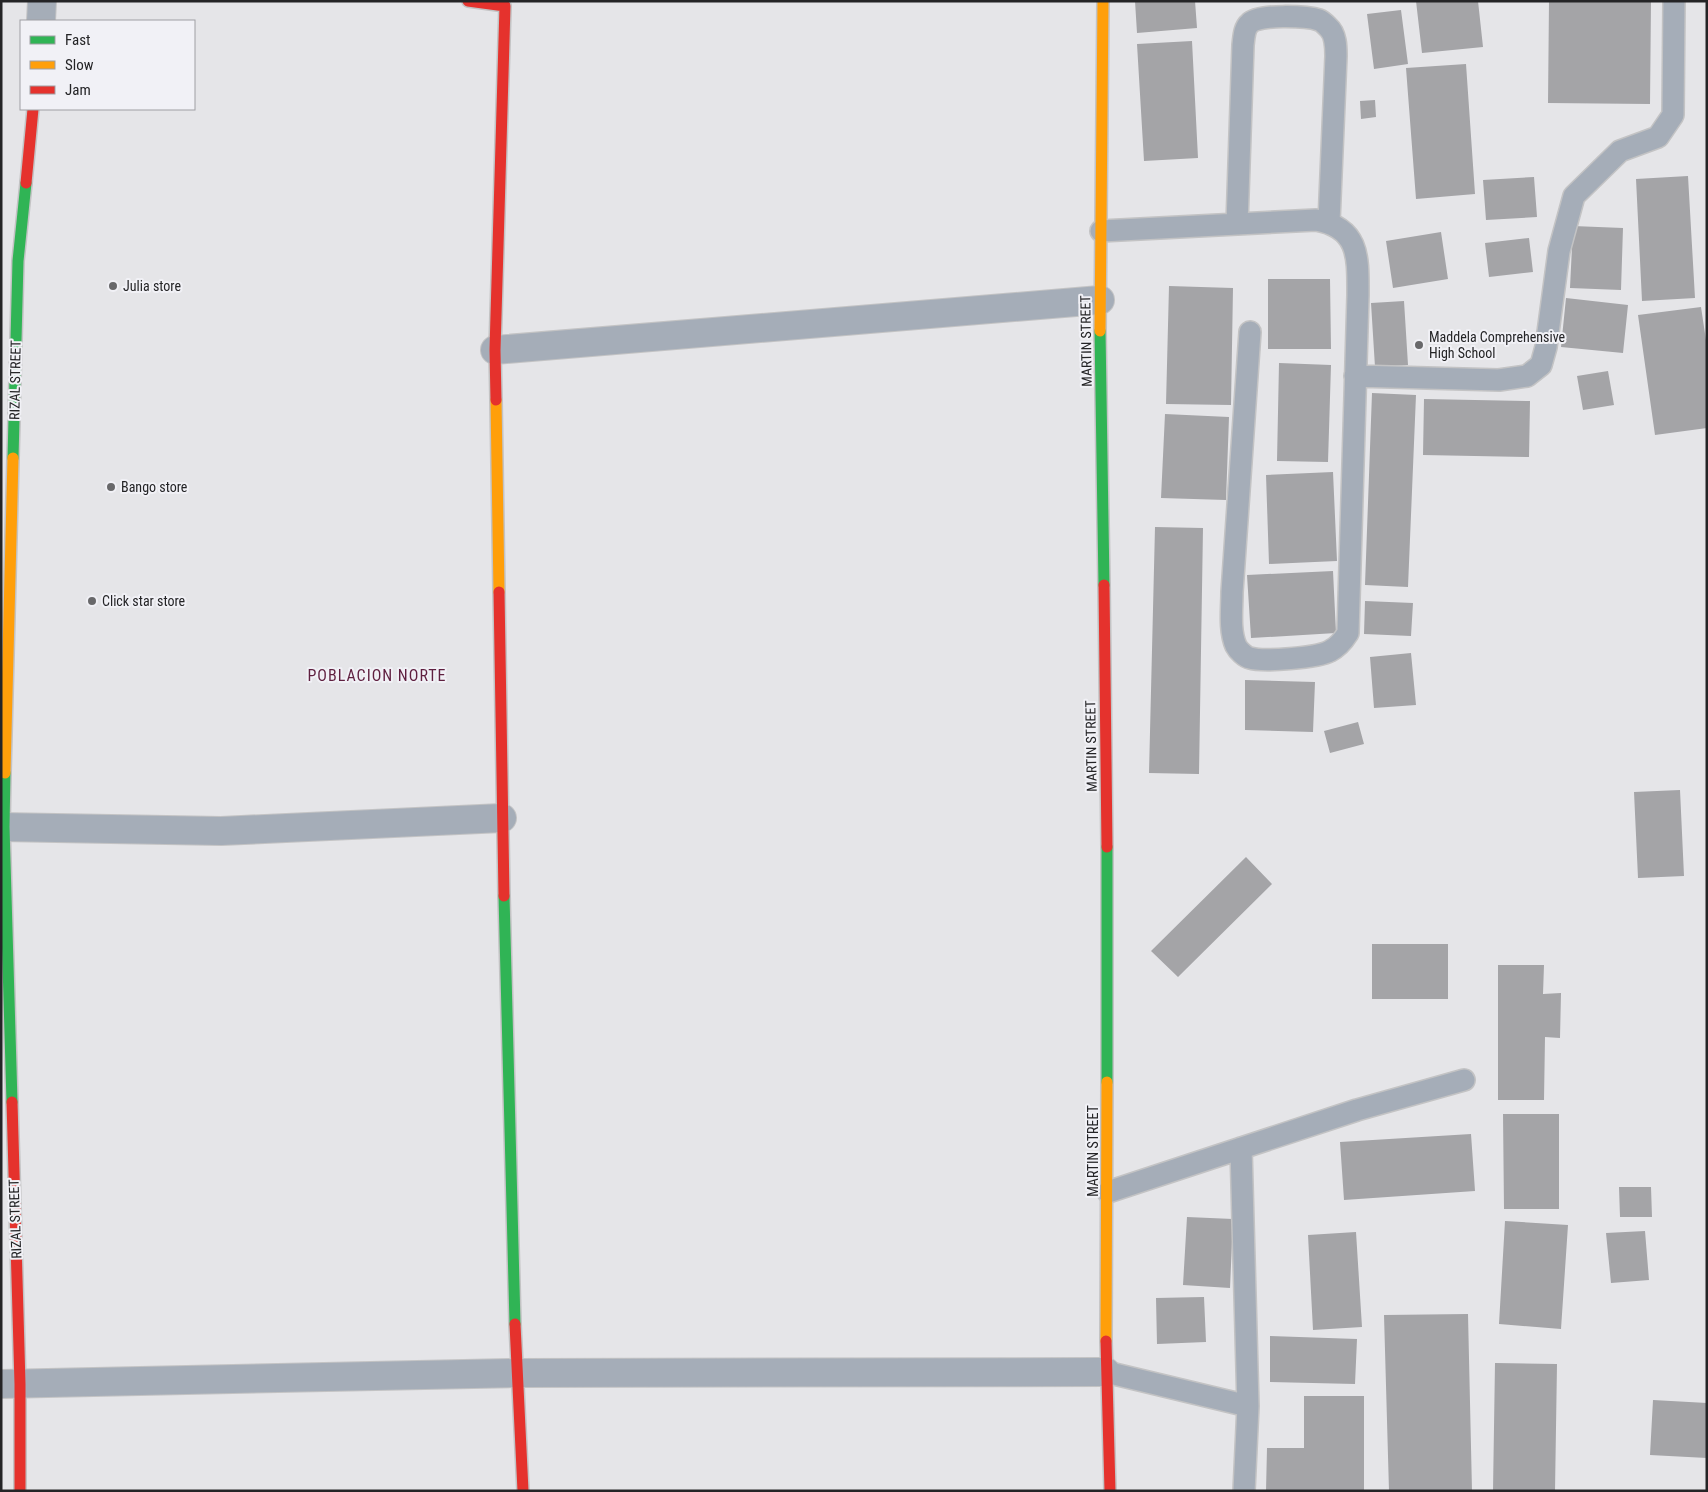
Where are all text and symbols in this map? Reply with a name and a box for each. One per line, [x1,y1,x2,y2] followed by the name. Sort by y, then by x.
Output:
[20,20,195,110] legend
[65,31,90,49] text: Fast
[65,56,94,74] text: Slow
[65,81,91,99] text: Jam
[123,278,181,294] place label: Julia store
[107,280,119,292] marker: Julia store
[1077,295,1095,387] street label: MARTIN STREET
[1429,329,1566,361] place label: Maddela Comprehensive High School
[1413,339,1425,351] marker: Maddela Comprehensive High School
[6,340,24,420] street label: RIZAL STREET
[121,479,188,495] place label: Bango store
[105,481,117,493] marker: Bango store
[102,593,186,609] place label: Click star store
[86,595,98,607] marker: Click star store
[307,666,447,685] district label: POBLACION NORTE
[1082,700,1100,792] street label: MARTIN STREET
[1085,1105,1101,1197] street label: MARTIN STREET
[6,1179,24,1259] street label: RIZAL STREET

